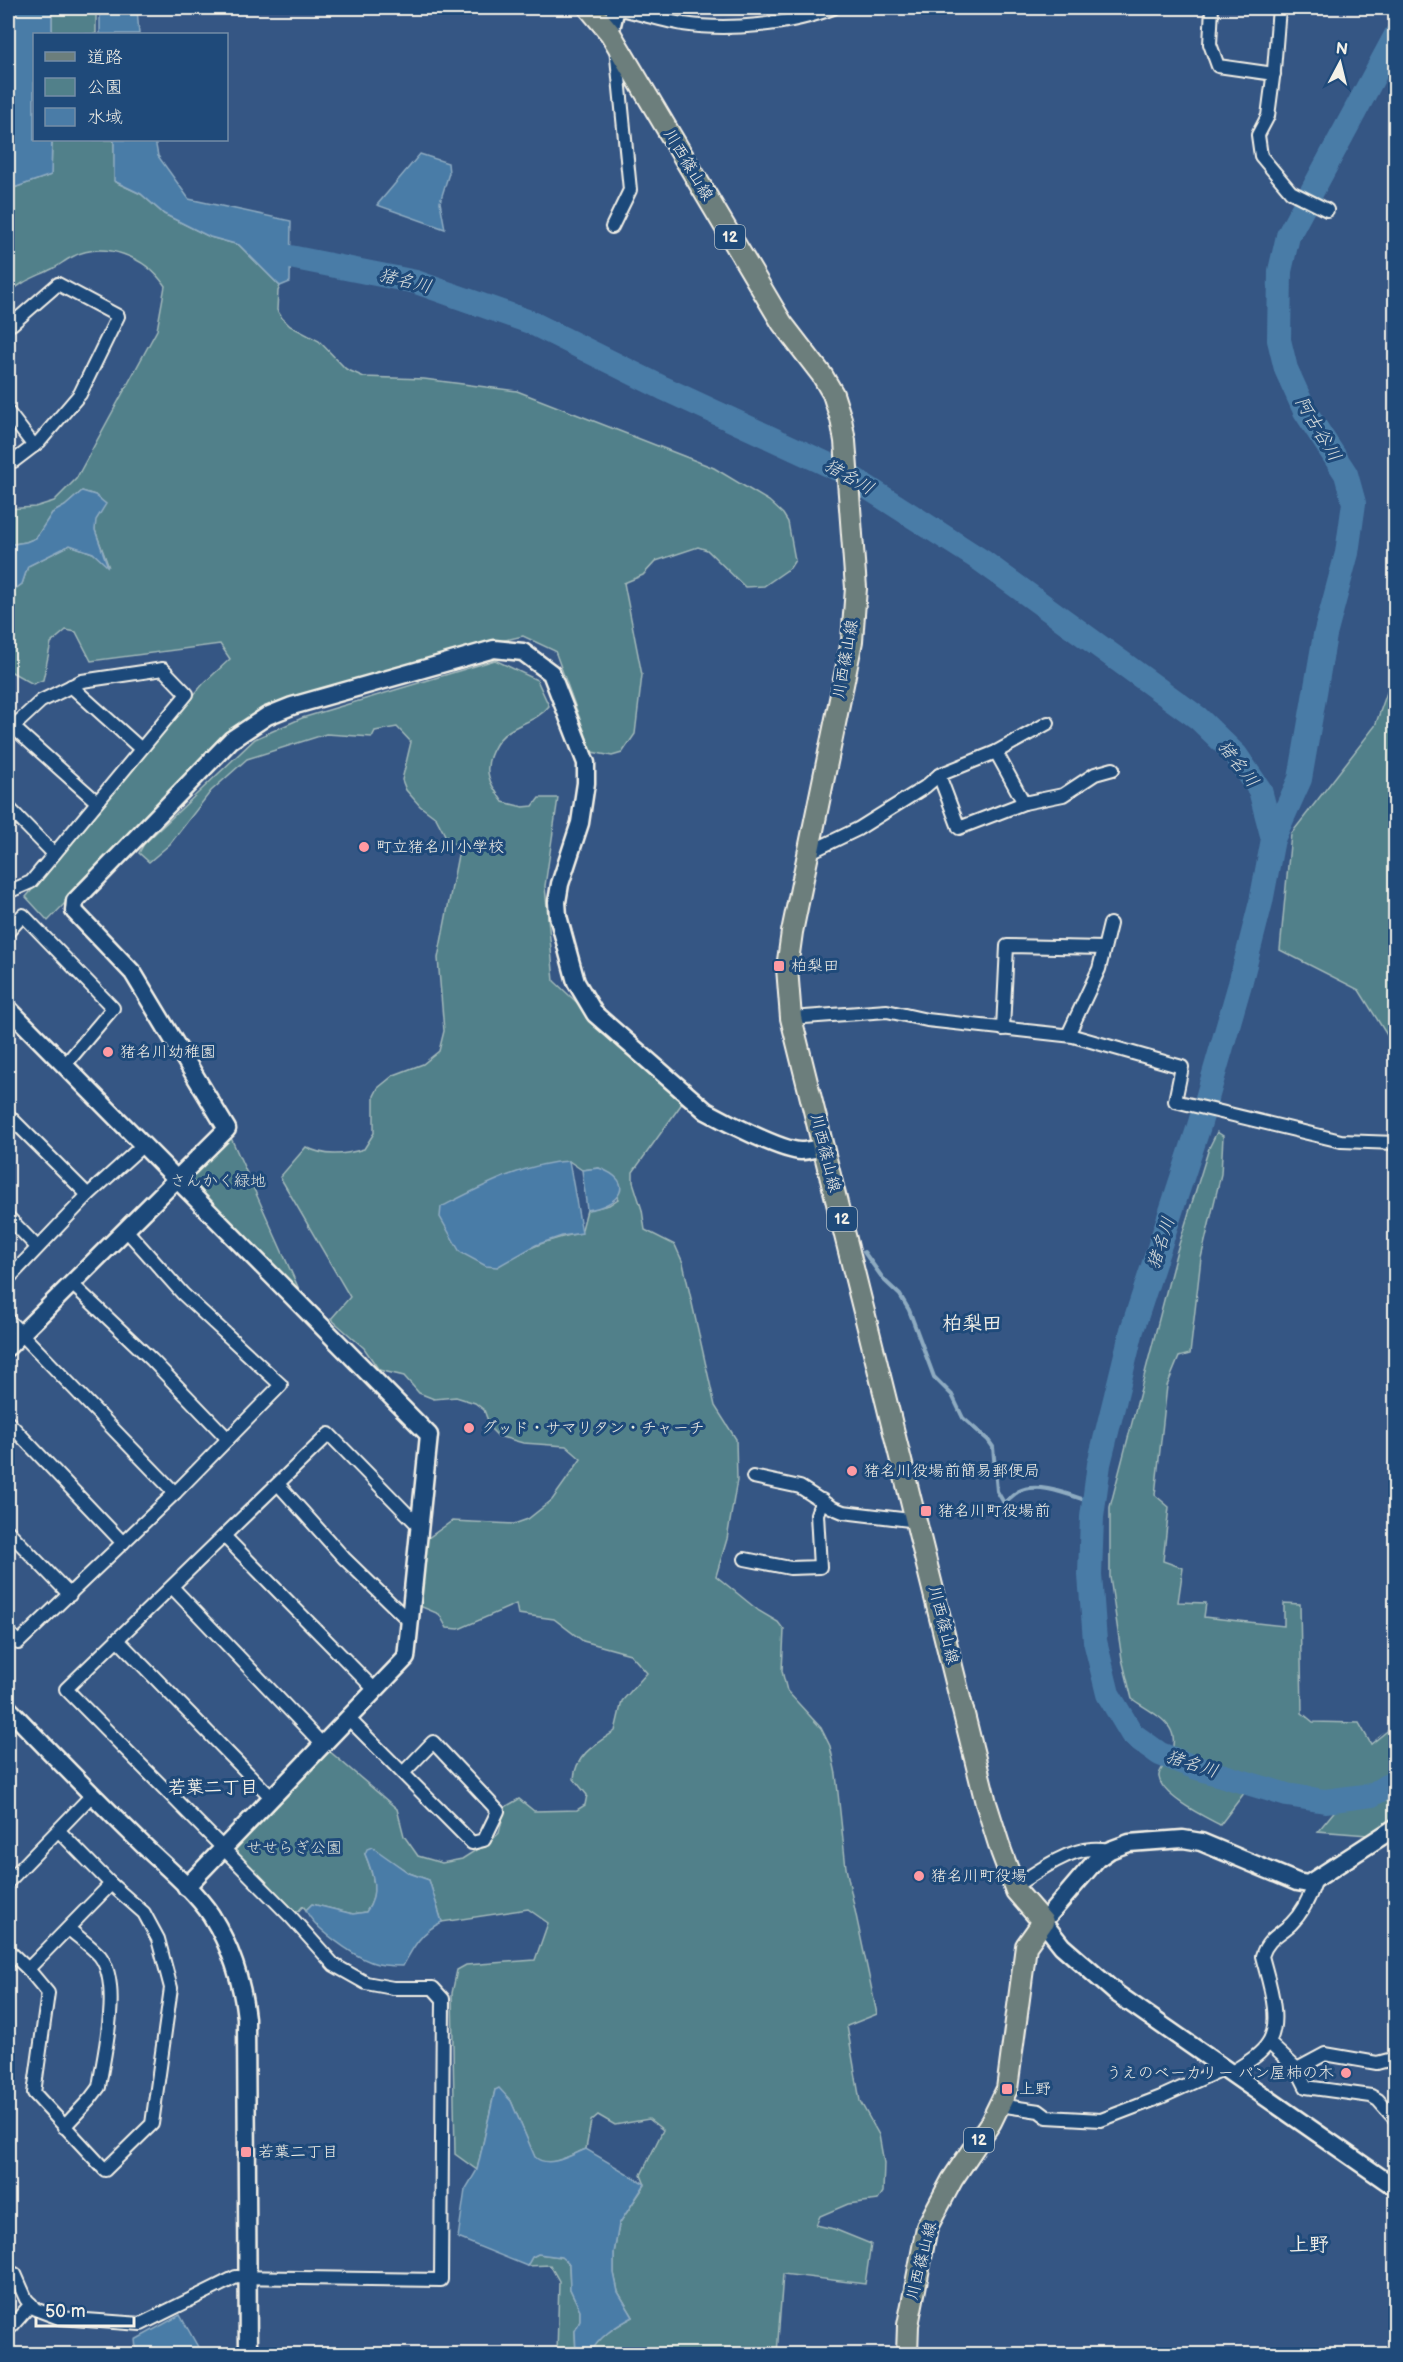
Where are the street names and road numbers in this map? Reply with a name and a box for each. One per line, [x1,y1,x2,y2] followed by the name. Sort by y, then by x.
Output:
[659,126,717,204] street label: 川西篠山線
[715,225,745,249] road number: 12
[830,618,862,700] street label: 川西篠山線
[806,1112,844,1194] street label: 川西篠山線
[827,1207,857,1231] road number: 12
[924,1584,962,1666] street label: 川西篠山線
[964,2128,994,2152] road number: 12
[903,2220,941,2302] street label: 川西篠山線

